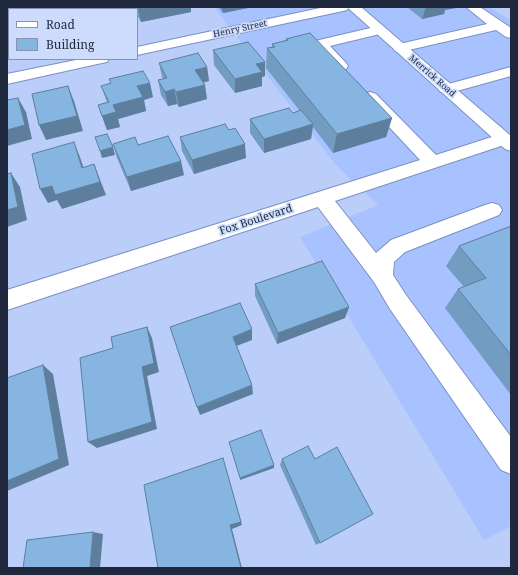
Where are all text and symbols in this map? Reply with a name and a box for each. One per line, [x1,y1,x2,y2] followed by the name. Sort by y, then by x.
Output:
[8,8,138,60] legend
[46,16,75,33] text: Road
[212,18,268,40] street label: Henry Street
[46,36,94,53] text: Building
[406,53,458,99] street label: Merrick Road
[218,202,294,238] street label: Fox Boulevard

